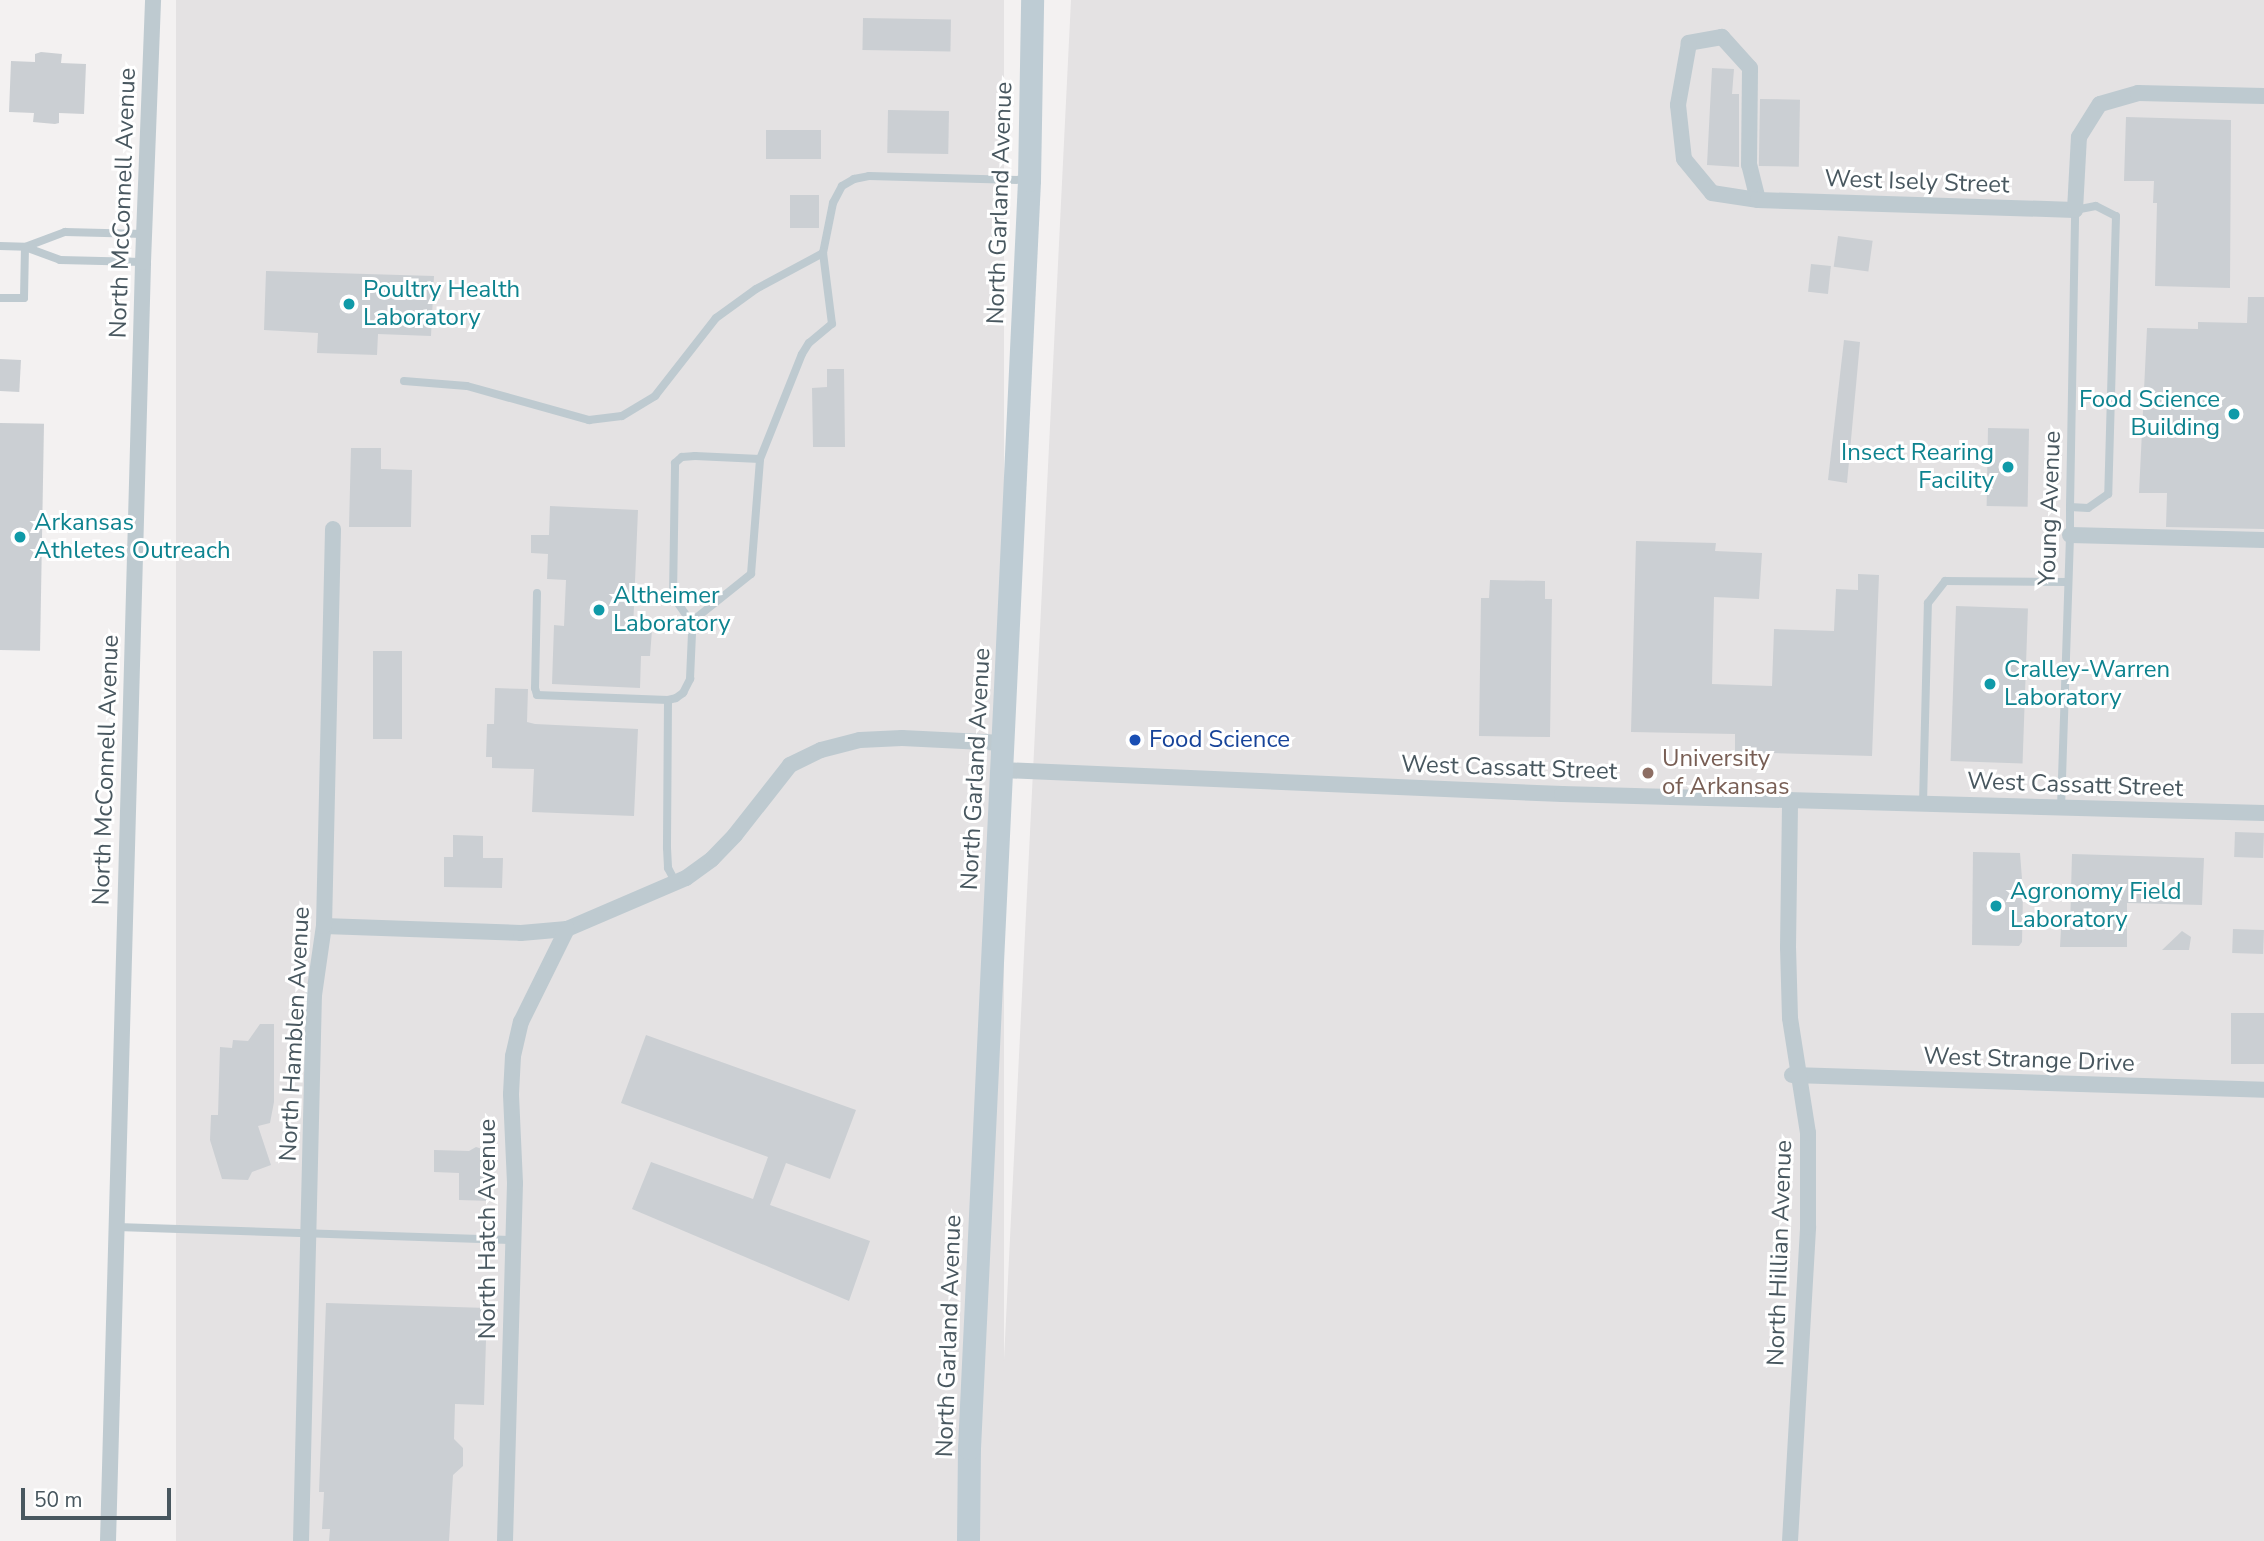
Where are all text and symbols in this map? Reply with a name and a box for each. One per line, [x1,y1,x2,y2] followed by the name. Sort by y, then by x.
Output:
[104,67,142,339] street label: North McConnell Avenue
[981,81,1019,325] street label: North Garland Avenue
[1824,164,2010,200] street label: West Isely Street
[363,276,520,332] place label: Poultry Health Laboratory
[341,296,357,312] marker: Poultry Health Laboratory
[2079,386,2220,442] place label: Food Science Building
[2226,406,2242,422] marker: Food Science Building
[2033,430,2067,586] street label: Young Avenue
[1841,439,1994,495] place label: Insect Rearing Facility
[2000,459,2016,475] marker: Insect Rearing Facility
[34,509,231,565] place label: Arkansas Athletes Outreach
[12,529,28,545] marker: Arkansas Athletes Outreach
[613,582,731,638] place label: Altheimer Laboratory
[591,602,607,618] marker: Altheimer Laboratory
[87,634,125,906] street label: North McConnell Avenue
[955,647,997,891] street label: North Garland Avenue
[2004,656,2170,712] place label: Cralley-Warren Laboratory
[1982,676,1998,692] marker: Cralley-Warren Laboratory
[1149,726,1290,754] place label: Food Science
[1127,732,1143,748] marker: Food Science
[1662,745,1790,801] place label: University of Arkansas
[1400,750,1618,786] street label: West Cassatt Street
[1640,765,1656,781] marker: University of Arkansas
[1966,767,2184,803] street label: West Cassatt Street
[2010,878,2182,934] place label: Agronomy Field Laboratory
[1988,898,2004,914] marker: Agronomy Field Laboratory
[274,906,316,1162] street label: North Hamblen Avenue
[1923,1042,2135,1078] street label: West Strange Drive
[474,1119,502,1339] street label: North Hatch Avenue
[1762,1139,1798,1367] street label: North Hillian Avenue
[930,1214,968,1458] street label: North Garland Avenue
[24,1474,175,1518] scale bar
[34,1486,83,1514] text: 50 m

